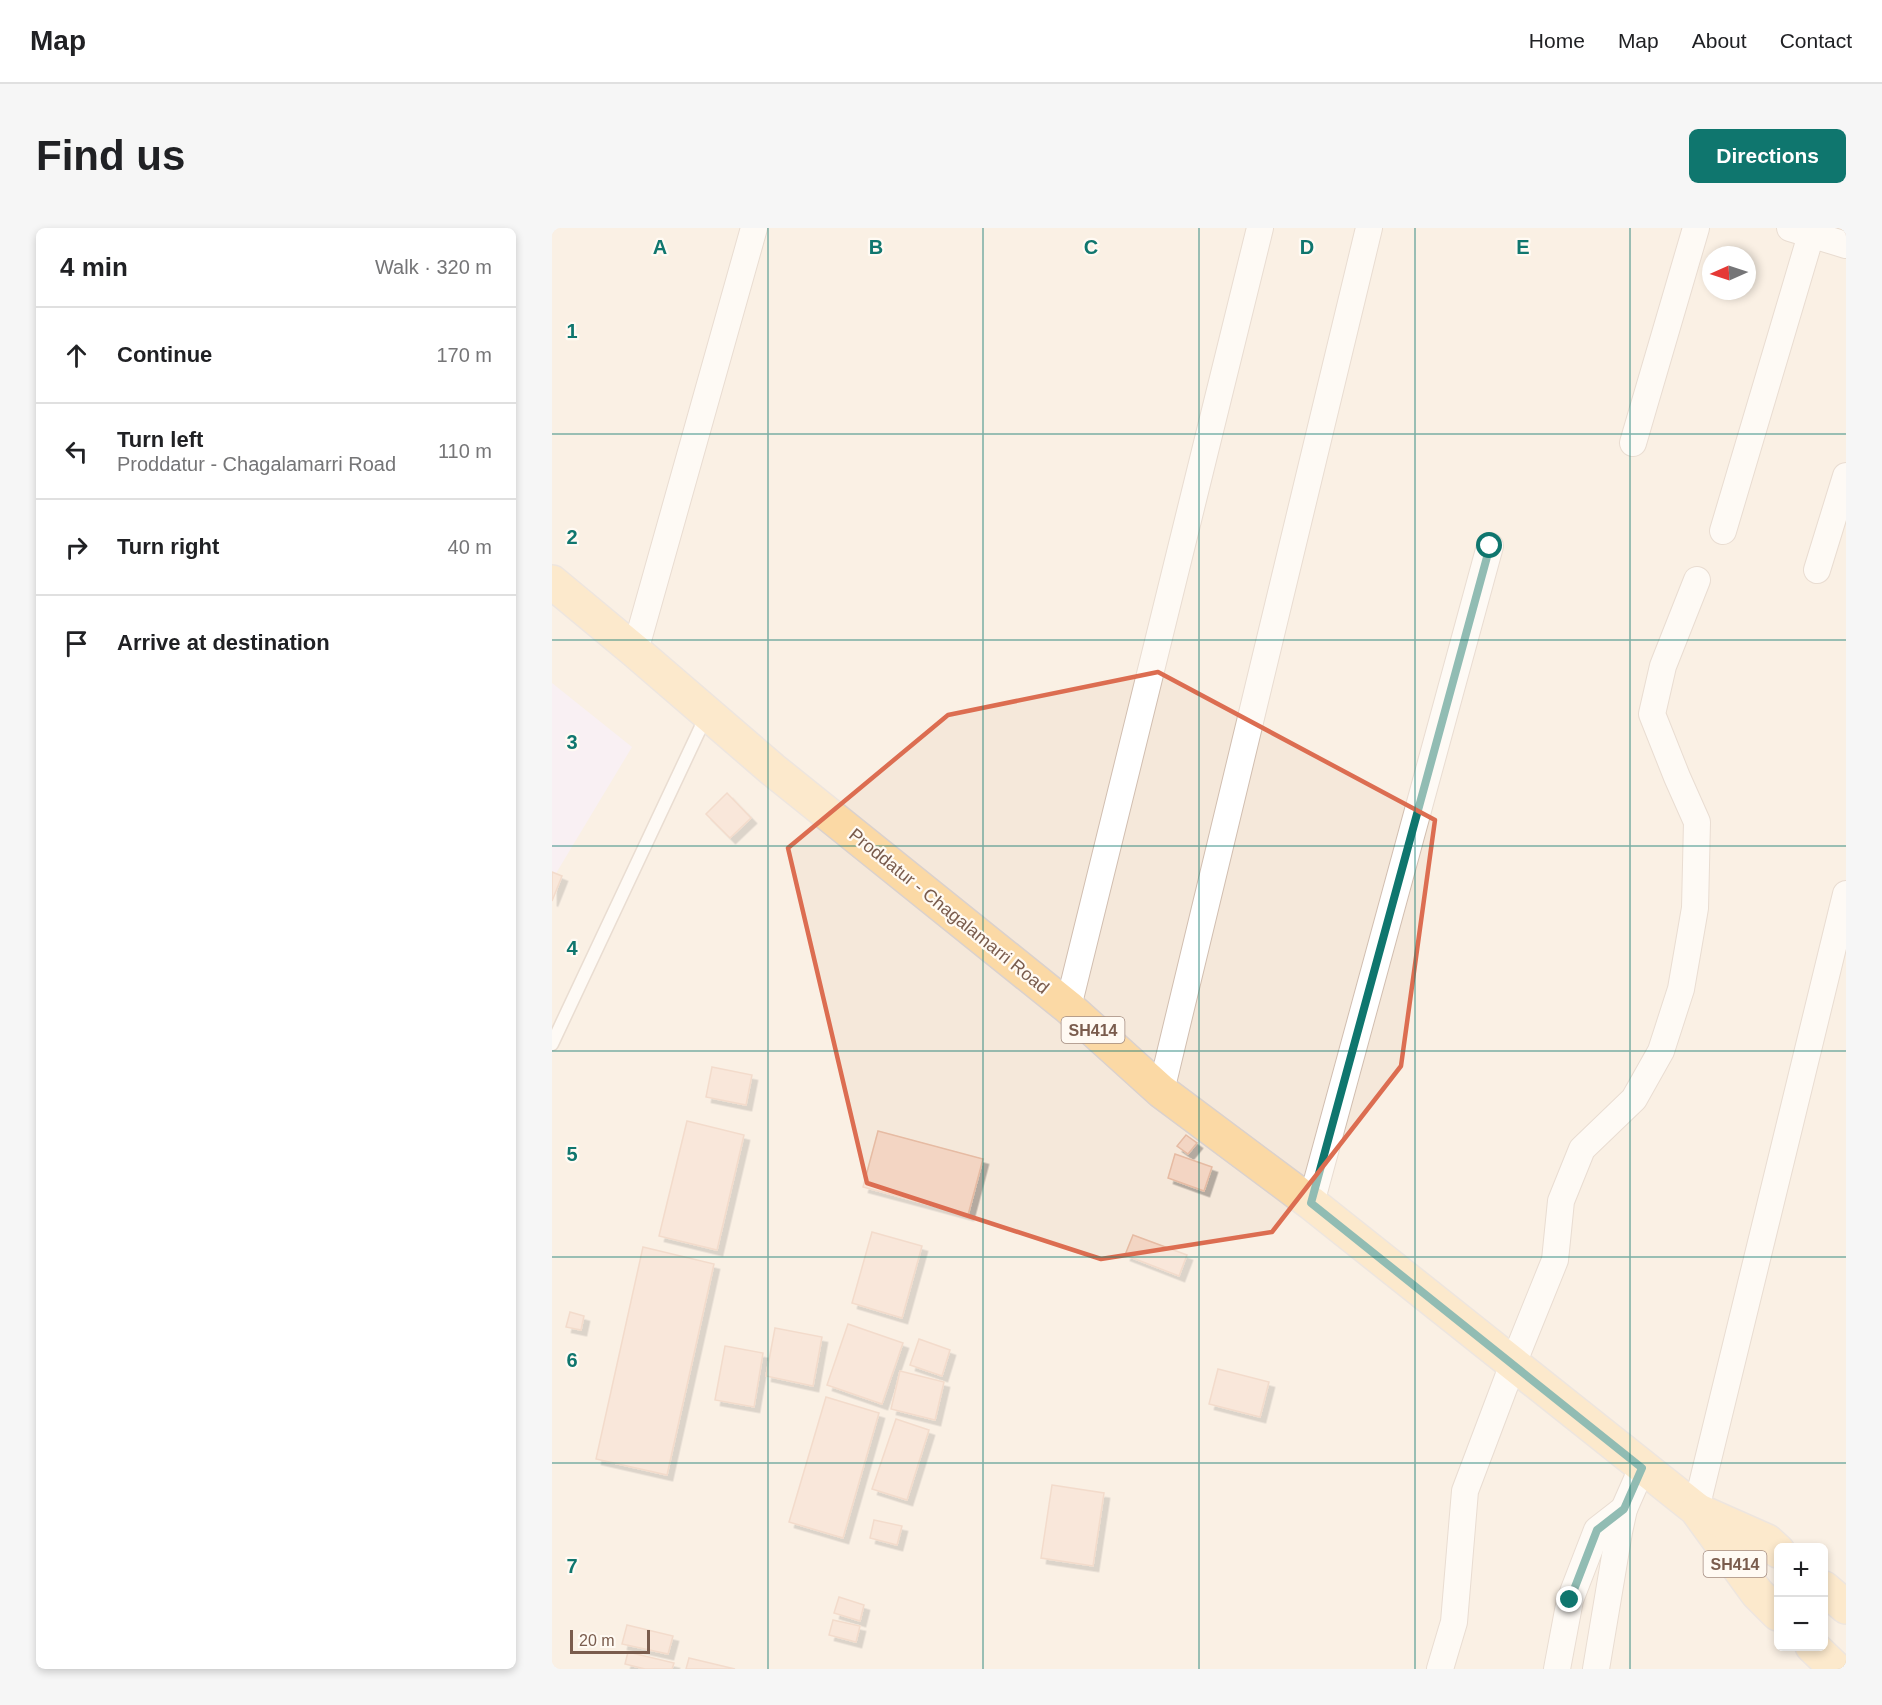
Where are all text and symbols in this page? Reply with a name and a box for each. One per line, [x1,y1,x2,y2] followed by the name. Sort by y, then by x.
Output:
[30,25,86,56] text: Map
[1529,29,1585,52] text: Home
[1618,29,1659,52] text: Map
[1692,29,1747,52] text: About
[1780,29,1852,52] text: Contact
[1689,129,1846,183] button: Directions
[36,132,185,179] text: Find us
[653,236,667,258] text: A
[869,236,883,258] text: B
[1084,236,1098,258] text: C
[1300,236,1314,258] text: D
[1516,236,1530,258] text: E
[1702,246,1756,300] north arrow
[60,252,128,282] text: 4 min
[375,256,492,278] text: Walk · 320 m
[566,320,578,342] text: 1
[60,339,93,372] icon: ahead
[117,342,212,367] text: Continue
[436,344,492,366] text: 170 m
[117,427,203,452] text: Turn left
[60,435,93,468] icon: left
[438,440,492,462] text: 110 m
[117,453,396,475] text: Proddatur - Chagalamarri Road
[566,526,578,548] text: 2
[60,531,93,564] icon: right
[1476,532,1502,558] route start
[117,534,219,559] text: Turn right
[448,536,492,558] text: 40 m
[60,627,93,660] icon: arrive
[117,630,330,655] text: Arrive at destination
[566,731,578,753] text: 3
[845,824,1053,998] street label: Proddatur - Chagalamarri Road
[566,937,578,959] text: 4
[1062,1017,1124,1043] road number: SH414
[566,1143,578,1165] text: 5
[566,1349,578,1371] text: 6
[1774,1543,1828,1651] map controls
[1774,1543,1828,1597] button: +
[1704,1551,1766,1577] road number: SH414
[566,1555,578,1577] text: 7
[1556,1586,1582,1612] route end
[1774,1597,1828,1651] button: −
[570,1627,650,1654] scale bar
[579,1632,615,1649] text: 20 m

